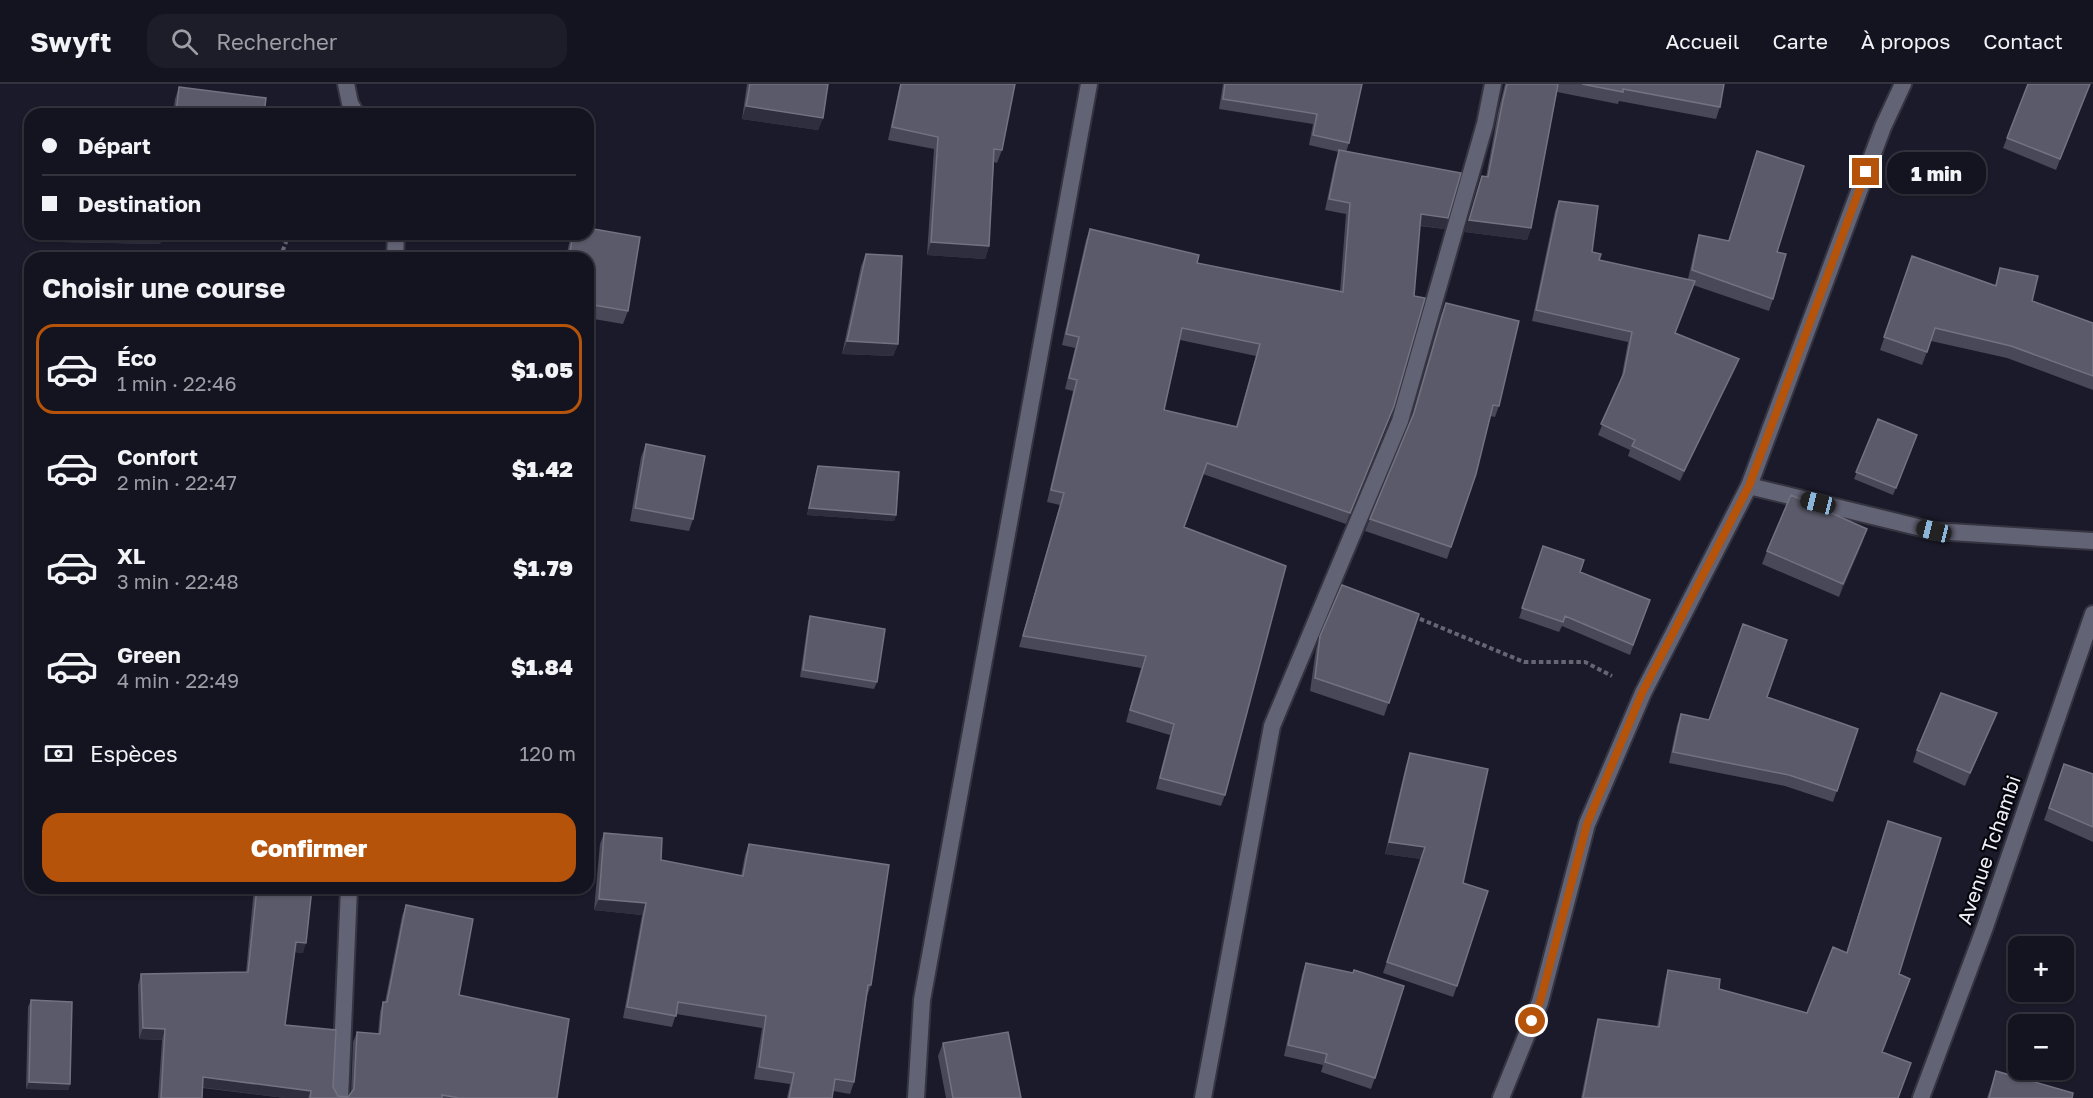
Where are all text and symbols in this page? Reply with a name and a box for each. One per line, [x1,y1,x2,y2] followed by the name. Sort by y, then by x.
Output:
[147,14,567,68] search box
[30,25,111,58] text: Swyft
[168,25,201,58] icon: search
[216,28,337,55] text: Rechercher
[1666,28,1739,54] text: Accueil
[1772,28,1828,54] text: Carte
[1861,28,1950,54] text: À propos
[1983,28,2063,54] text: Contact
[78,132,151,159] text: Départ
[1887,151,1986,193] callout: 1 min
[1852,158,1879,185] route end
[1911,161,1962,185] text: 1 min
[78,190,201,217] text: Destination
[42,272,285,304] text: Choisir une course
[45,342,99,396] icon: car
[117,344,156,371] text: Éco
[511,356,573,383] text: $1.05
[117,371,237,395] text: 1 min · 22:46
[45,441,99,495] icon: car
[117,443,198,470] text: Confort
[512,455,573,482] text: $1.42
[117,470,237,494] text: 2 min · 22:47
[1798,490,1838,516] car
[1914,518,1954,544] car
[45,540,99,594] icon: car
[117,542,145,569] text: XL
[513,554,573,581] text: $1.79
[117,569,239,593] text: 3 min · 22:48
[45,639,99,693] icon: car
[117,641,181,668] text: Green
[511,653,573,680] text: $1.84
[117,668,239,692] text: 4 min · 22:49
[42,737,75,770] icon: cash
[90,740,178,767] text: Espèces
[520,741,576,765] text: 120 m
[1951,772,2025,927] street label: Avenue Tchambi
[42,813,576,882] button: Confirmer
[2008,936,2074,1080] map controls
[2008,936,2074,1002] button: +
[1518,1007,1545,1034] route start
[2008,1014,2074,1080] button: −

